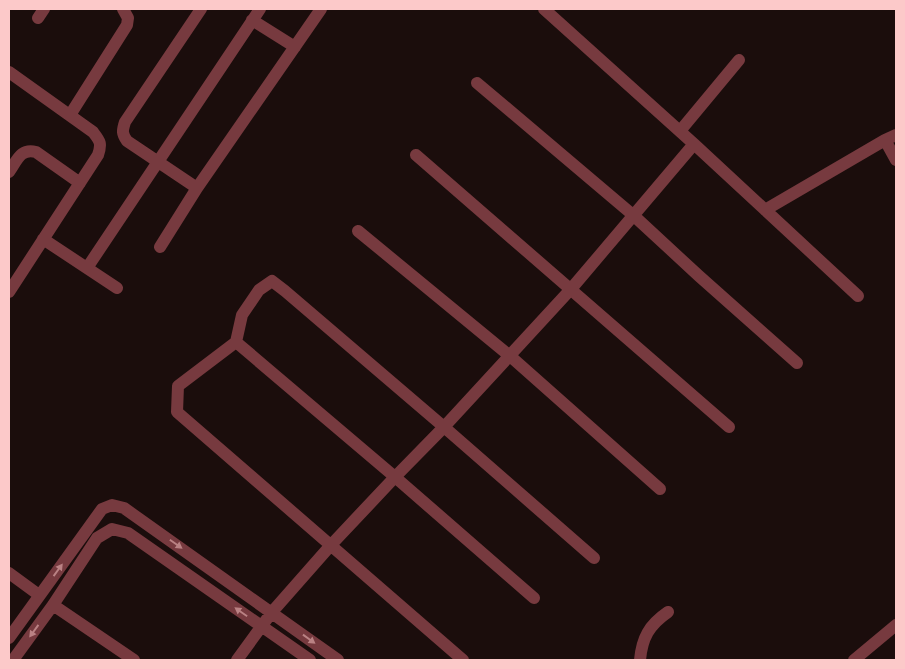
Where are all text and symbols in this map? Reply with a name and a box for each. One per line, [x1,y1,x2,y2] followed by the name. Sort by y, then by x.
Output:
[169,539,182,550] one-way arrow
[52,564,63,577] one-way arrow
[235,607,248,617] one-way arrow
[29,624,39,638] one-way arrow
[302,634,315,644] one-way arrow

